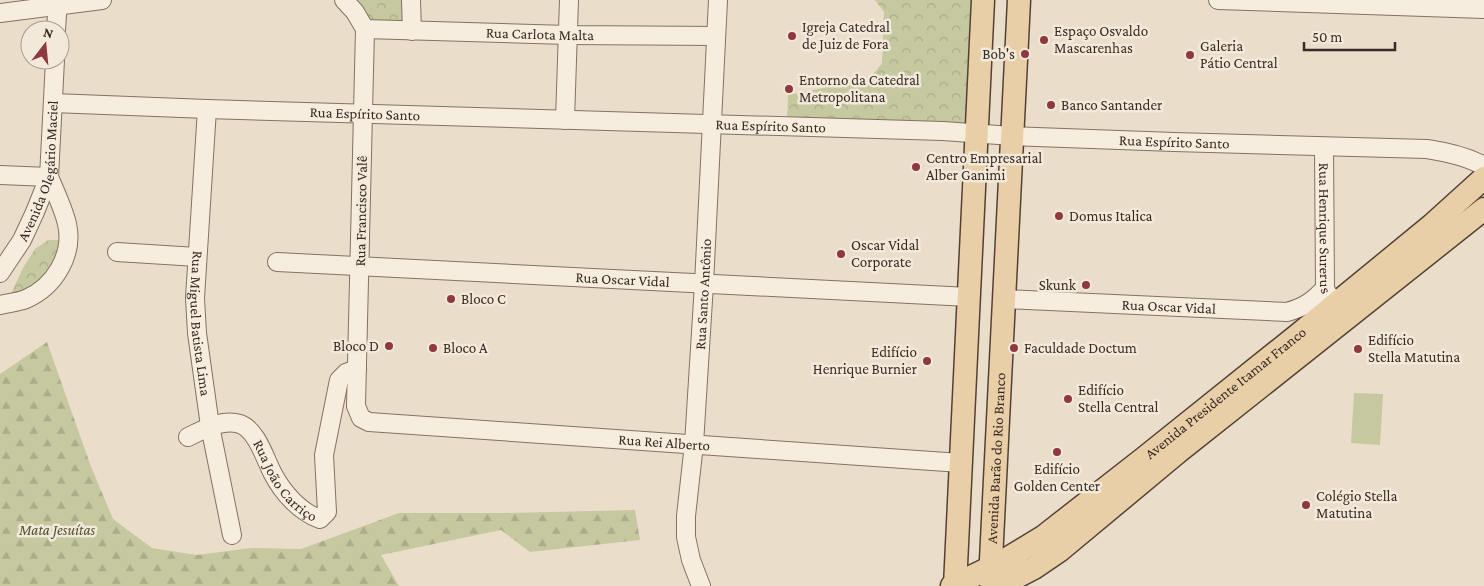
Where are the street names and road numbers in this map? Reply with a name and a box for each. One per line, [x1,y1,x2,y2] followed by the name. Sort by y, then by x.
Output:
[486,25,594,43] street label: Rua Carlota Malta
[15,100,61,244] street label: Avenida Olegário Maciel
[309,104,420,123] street label: Rua Espírito Santo
[715,116,826,135] street label: Rua Espírito Santo
[1119,132,1230,152] street label: Rua Espírito Santo
[352,155,370,267] street label: Rua Francisco Valê
[1316,163,1334,296] street label: Rua Henrique Surerus
[692,238,714,350] street label: Rua Santo Antônio
[186,250,214,397] street label: Rua Miguel Batista Lima
[575,269,670,290] street label: Rua Oscar Vidal
[1121,296,1216,317] street label: Rua Oscar Vidal
[1142,324,1309,462] street label: Avenida Presidente Itamar Franco
[984,372,1008,544] street label: Avenida Barão do Rio Branco
[618,431,711,454] street label: Rua Rei Alberto
[250,437,320,525] street label: Rua João Carriço

